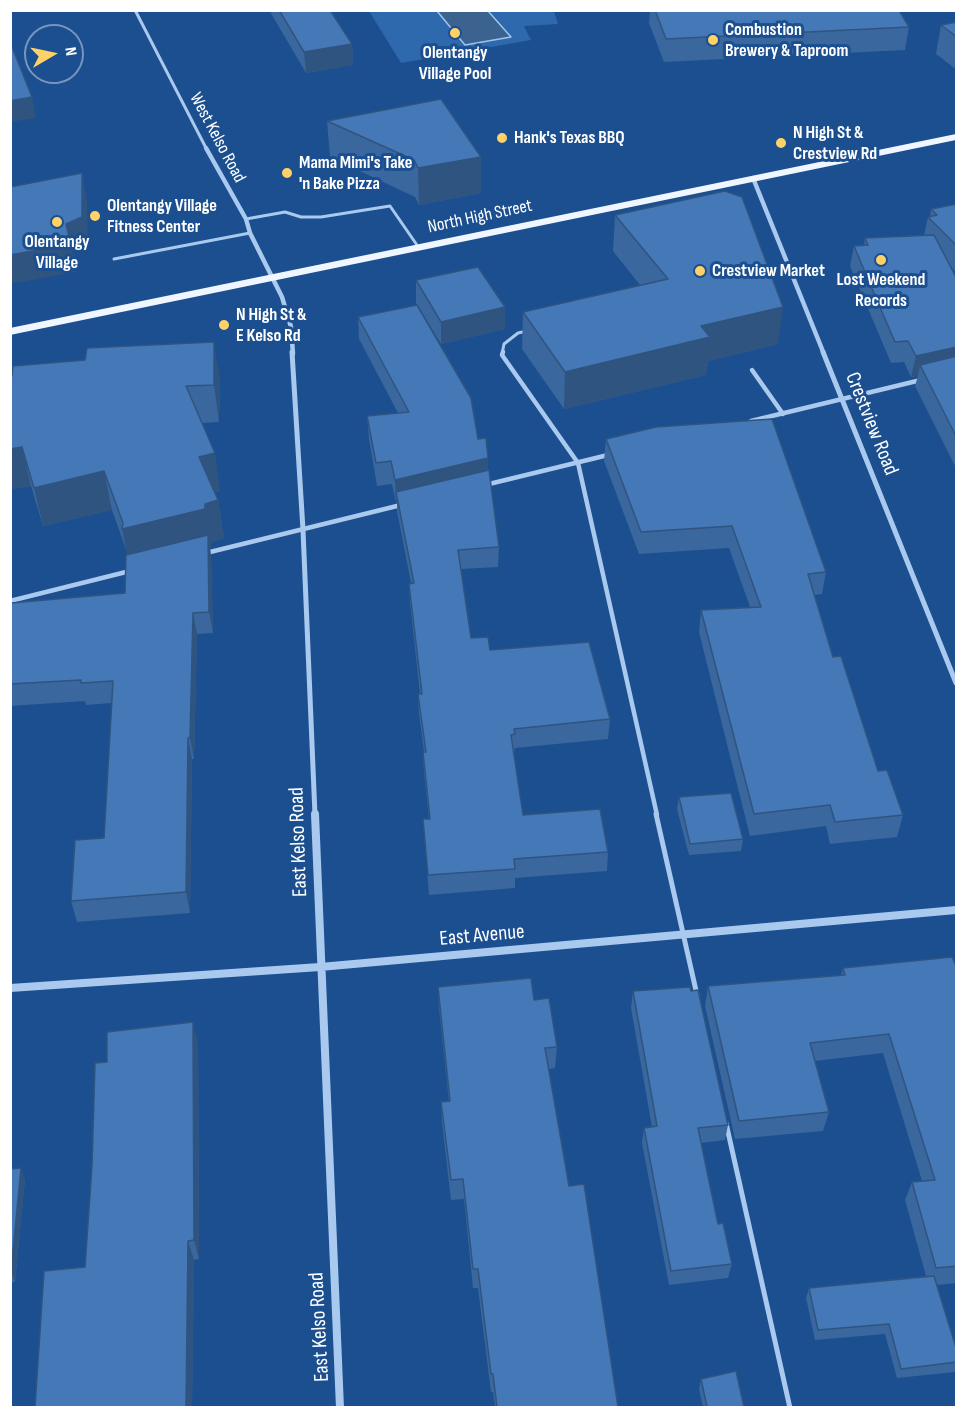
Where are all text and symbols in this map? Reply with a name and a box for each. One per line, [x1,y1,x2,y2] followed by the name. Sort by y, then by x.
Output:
[725,19,848,62] place label: Combustion Brewery & Taproom
[24,24,84,84] north arrow
[448,26,462,40] marker: Olentangy Village Pool
[706,33,720,47] marker: Combustion Brewery & Taproom
[419,42,491,84] place label: Olentangy Village Pool
[60,46,80,57] text: N
[184,89,250,187] street label: West Kelso Road
[793,122,877,164] place label: N High St & Crestview Rd
[514,127,625,149] place label: Hank's Texas BBQ
[495,131,509,145] marker: Hank's Texas BBQ
[774,136,788,150] marker: N High St & Crestview Rd
[299,152,412,195] place label: Mama Mimi's Take 'n Bake Pizza
[280,166,294,180] marker: Mama Mimi's Take 'n Bake Pizza
[107,195,217,238] place label: Olentangy Village Fitness Center
[426,195,534,239] street label: North High Street
[88,209,102,223] marker: Olentangy Village Fitness Center
[50,215,64,229] marker: Olentangy Village
[25,231,89,274] place label: Olentangy Village
[874,253,888,267] marker: Lost Weekend Records
[712,260,825,282] place label: Crestview Market
[693,264,707,278] marker: Crestview Market
[837,269,925,312] place label: Lost Weekend Records
[236,304,306,346] place label: N High St & E Kelso Rd
[217,318,231,332] marker: N High St & E Kelso Rd
[839,369,903,479] street label: Crestview Road
[284,787,314,897] street label: East Kelso Road
[439,920,525,952] street label: East Avenue
[305,1272,335,1382] street label: East Kelso Road

